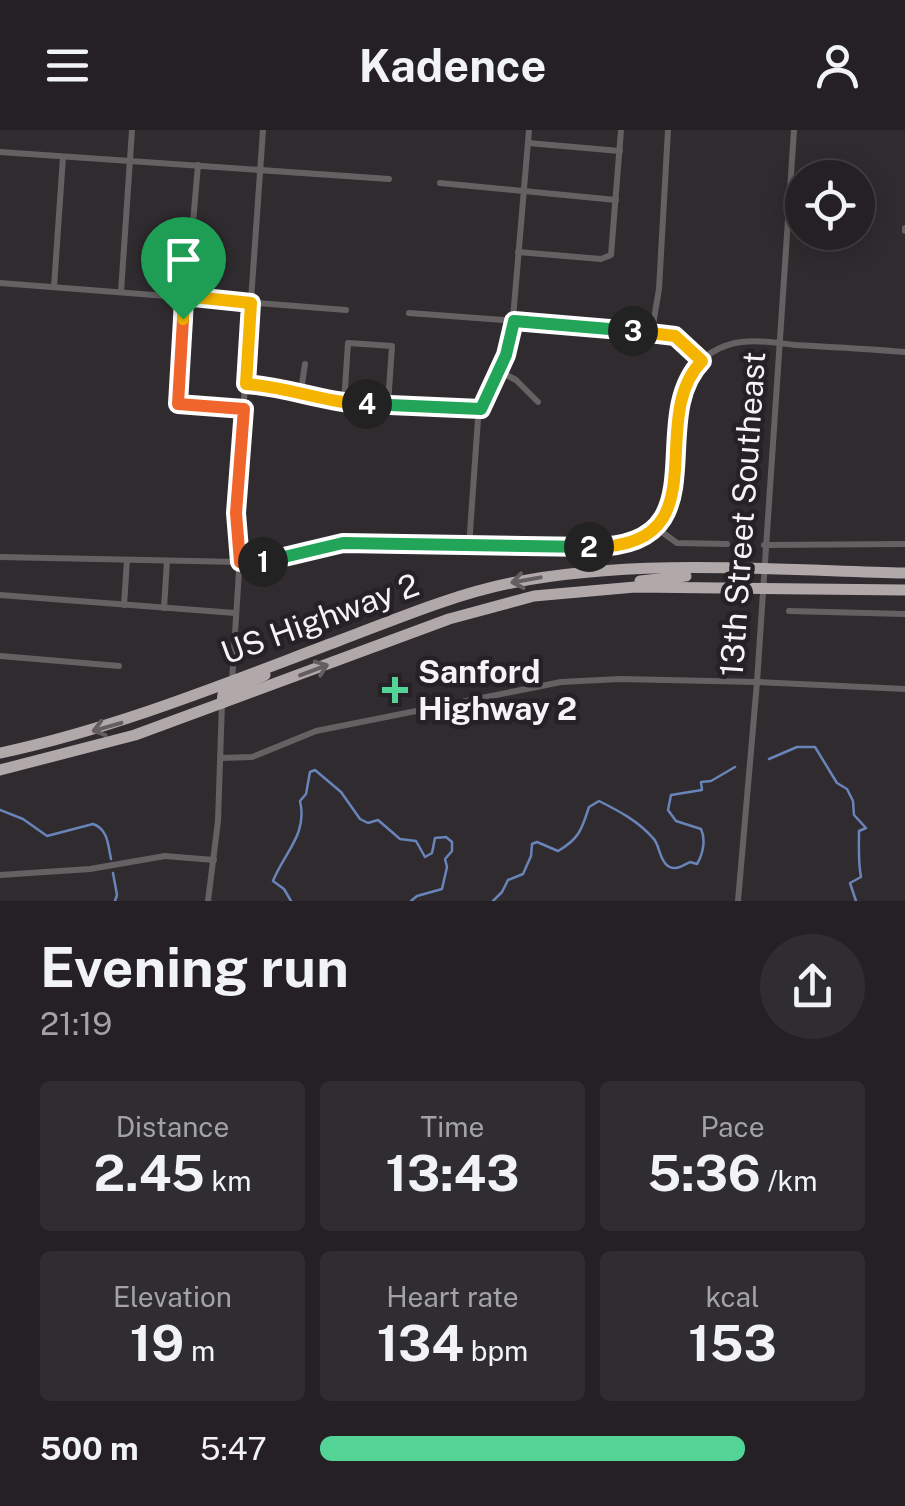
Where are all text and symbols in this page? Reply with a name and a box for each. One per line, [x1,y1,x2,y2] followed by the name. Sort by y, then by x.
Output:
[40,38,95,93] icon: menu
[810,38,865,93] icon: person
[359,39,546,92] text: Kadence
[785,160,875,250] map controls
[785,160,875,250] button: locate
[141,217,226,320] pin
[156,232,211,287] icon: arrive
[608,306,658,356] pin: 3
[624,314,642,347] text: 3
[713,350,772,678] street label: 13th Street Southeast
[342,379,392,429] pin: 4
[358,387,376,420] text: 4
[564,522,614,572] pin: 2
[580,530,598,563] text: 2
[238,537,288,587] pin: 1
[257,545,269,578] text: 1
[216,566,424,671] street label: US Highway 2
[510,571,543,590] one-way arrow
[418,653,577,727] place label: Sanford Highway 2
[298,659,328,677] one-way arrow
[382,677,408,703] marker: Sanford Highway 2
[92,719,123,737] one-way arrow
[760,934,865,1039] button: share
[40,935,349,999] text: Evening run
[40,1005,112,1042] text: 21:19
[116,1110,229,1143] text: Distance
[421,1110,484,1143] text: Time
[700,1110,765,1143] text: Pace
[94,1143,205,1202] text: 2.45
[385,1143,520,1202] text: 13:43
[648,1143,761,1202] text: 5:36
[205,1164,251,1197] text: km
[761,1164,817,1197] text: /km
[113,1280,232,1313] text: Elevation
[386,1280,519,1313] text: Heart rate
[705,1280,760,1313] text: kcal
[130,1313,184,1372] text: 19
[377,1313,464,1372] text: 134
[688,1313,777,1372] text: 153
[184,1334,215,1367] text: m
[464,1334,528,1367] text: bpm
[40,1430,139,1467] text: 500 m
[200,1430,267,1467] text: 5:47

